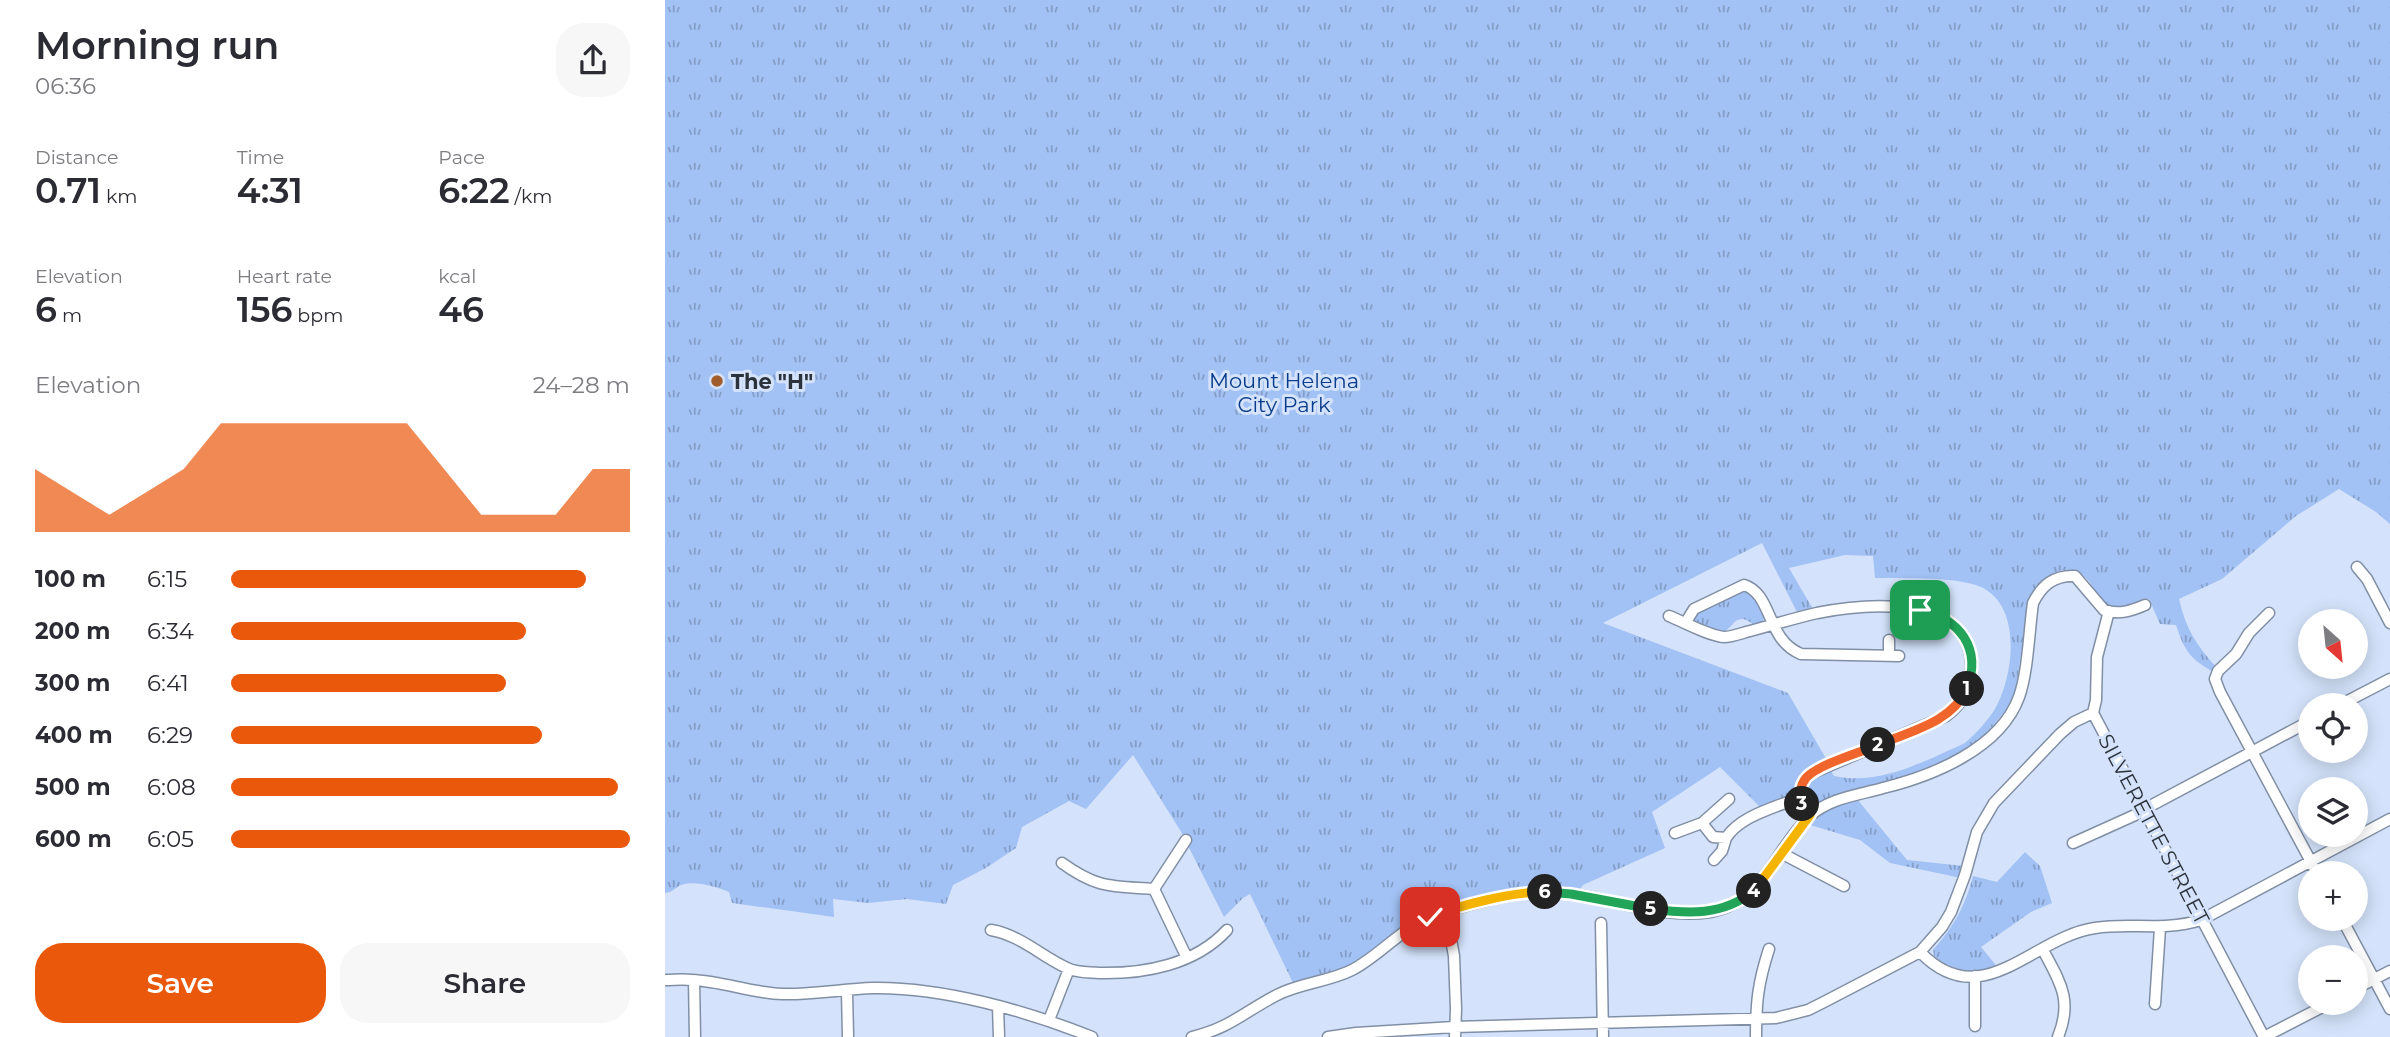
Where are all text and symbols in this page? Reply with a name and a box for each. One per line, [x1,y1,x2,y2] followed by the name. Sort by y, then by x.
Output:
[35,22,279,69] text: Morning run
[556,23,630,97] button: share
[35,72,96,100] text: 06:36
[35,146,118,169] text: Distance
[237,146,284,169] text: Time
[438,146,485,169] text: Pace
[35,169,101,212] text: 0.71
[237,169,303,212] text: 4:31
[438,169,510,212] text: 6:22
[101,185,137,208] text: km
[510,185,552,208] text: /km
[35,265,123,288] text: Elevation
[237,265,332,288] text: Heart rate
[438,265,476,288] text: kcal
[35,288,57,331] text: 6
[237,288,292,331] text: 156
[438,288,484,331] text: 46
[57,304,82,327] text: m
[292,304,343,327] text: bpm
[1209,368,1359,417] park label: Mount Helena City Park
[731,369,813,394] place label: The "H"
[35,371,141,399] text: Elevation
[533,371,630,399] text: 24–28 m
[709,373,725,389] marker: The "H"
[35,565,106,593] text: 100 m
[147,565,187,593] text: 6:15
[1890,580,1950,640] pin
[1901,591,1939,629] icon: arrive
[2298,609,2368,679] north arrow
[2298,609,2368,1015] map controls
[35,617,110,645] text: 200 m
[147,617,194,645] text: 6:34
[35,669,111,697] text: 300 m
[147,669,189,697] text: 6:41
[1949,672,1985,706] pin: 1
[1963,677,1970,700] text: 1
[2298,693,2368,763] button: locate
[35,721,113,749] text: 400 m
[147,721,193,749] text: 6:29
[1861,728,1895,762] pin: 2
[2093,729,2215,929] street label: SILVERETTE STREET
[1872,733,1883,756] text: 2
[35,773,111,801] text: 500 m
[147,773,196,801] text: 6:08
[2298,777,2368,847] button: layers
[1785,786,1819,822] pin: 3
[1796,792,1807,815] text: 3
[35,825,112,853] text: 600 m
[147,825,194,853] text: 6:05
[2298,861,2368,931] button: +
[1527,874,1563,910] pin: 6
[1737,874,1771,908] pin: 4
[1747,879,1760,902] text: 4
[1538,880,1551,903] text: 6
[1400,887,1460,947] pin
[1633,892,1669,926] pin: 5
[1645,897,1656,920] text: 5
[1411,898,1449,936] icon: check
[35,943,326,1023] button: Save
[340,943,630,1023] button: Share
[2298,945,2368,1015] button: −

